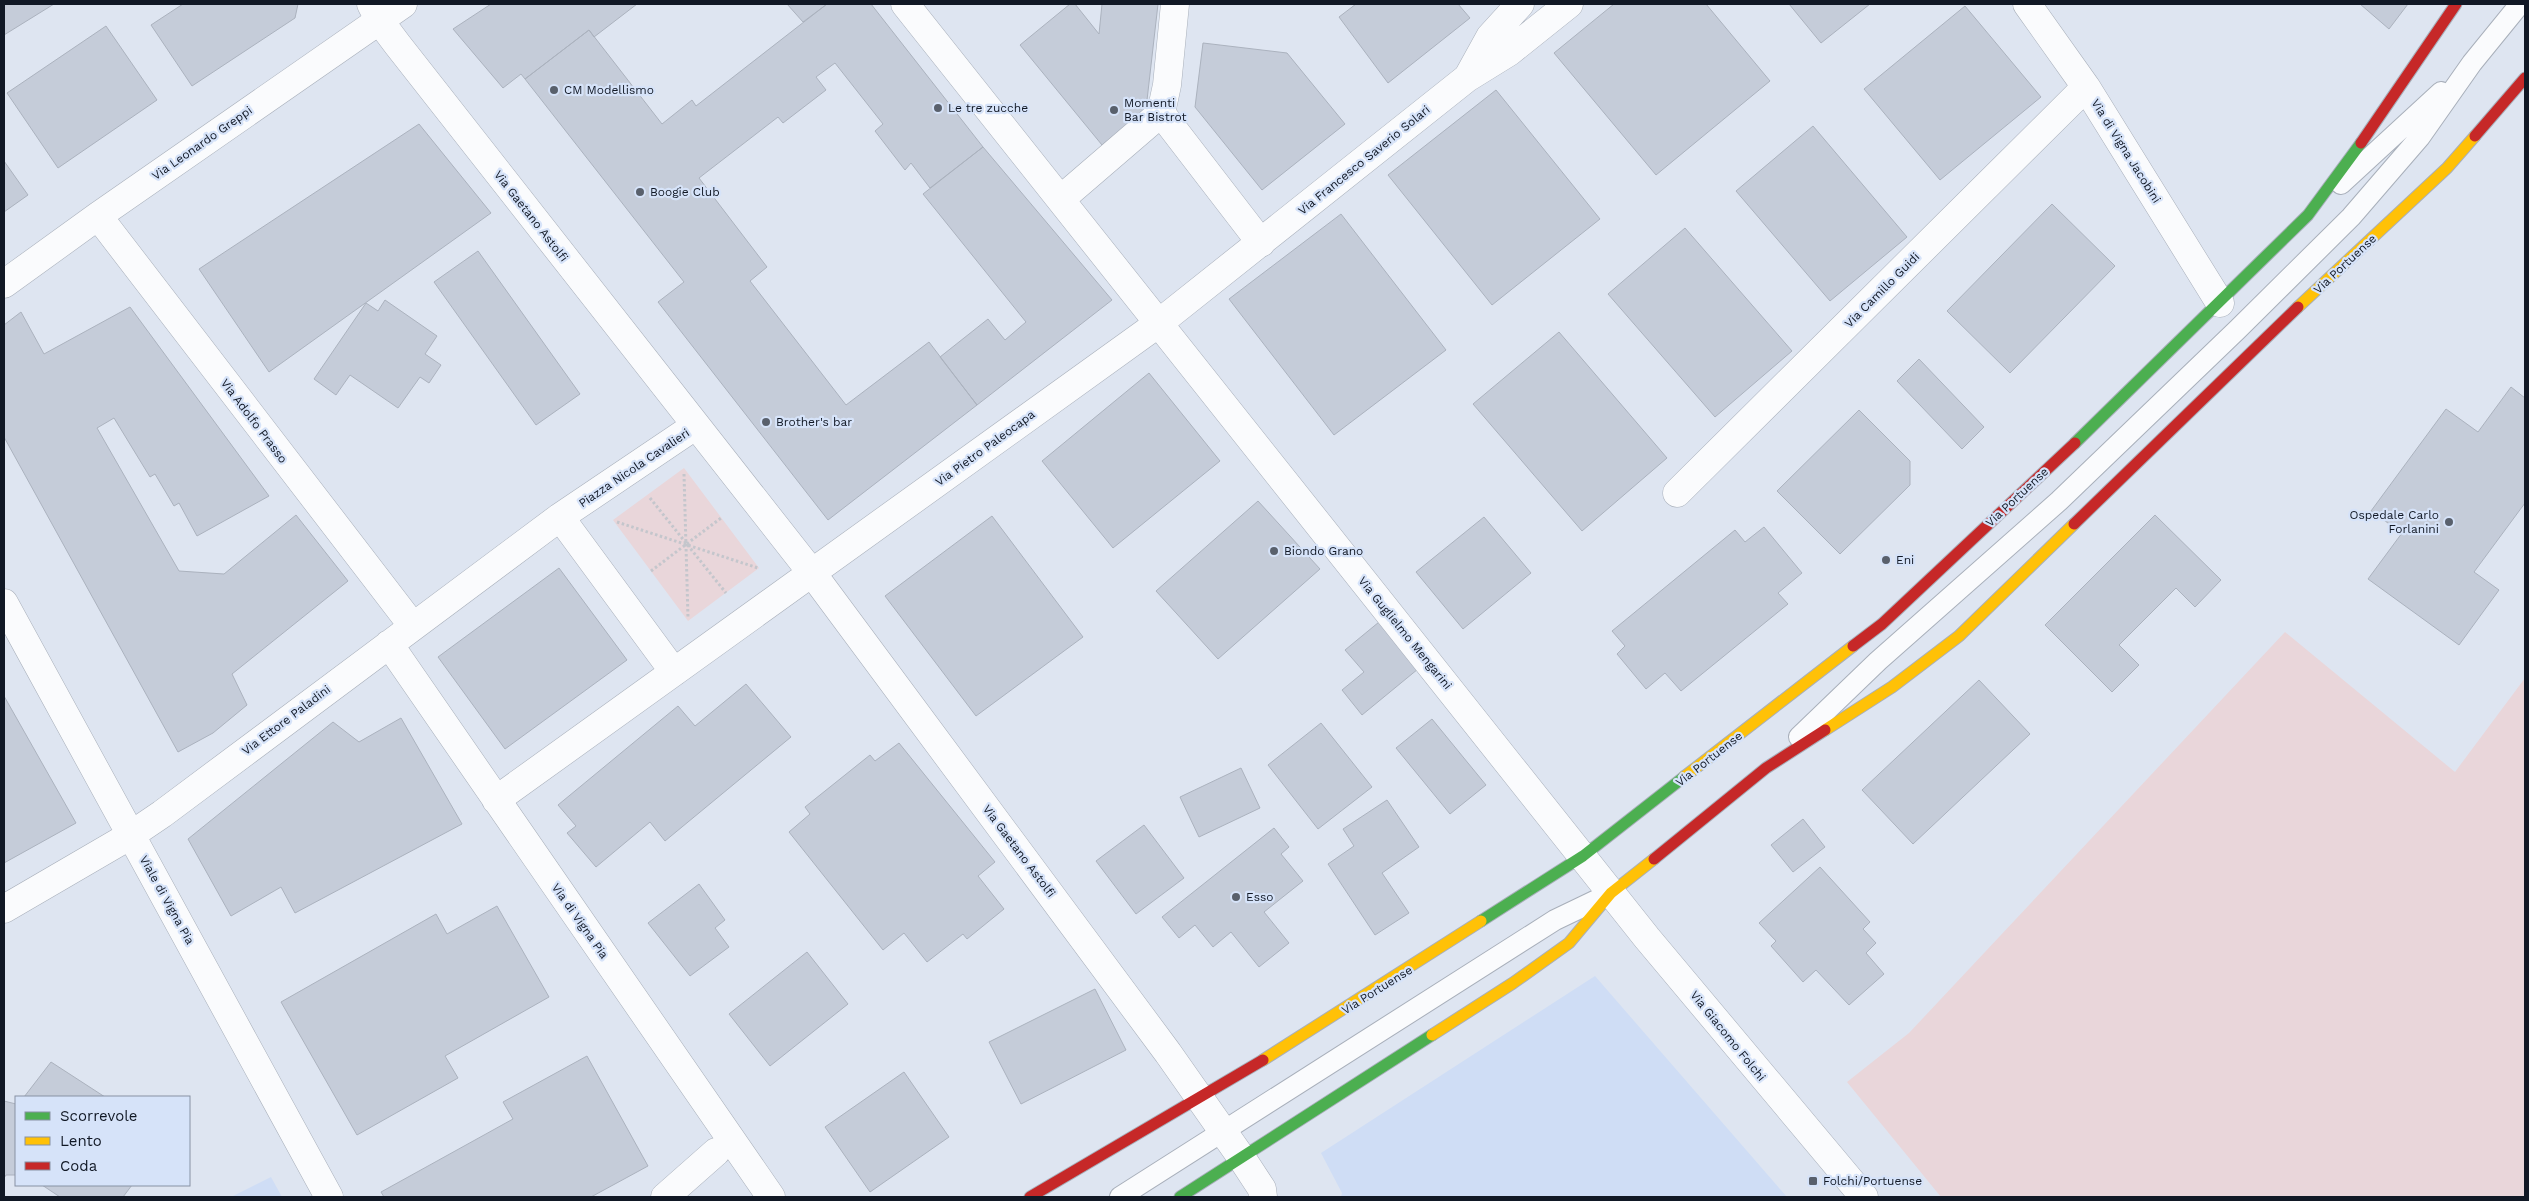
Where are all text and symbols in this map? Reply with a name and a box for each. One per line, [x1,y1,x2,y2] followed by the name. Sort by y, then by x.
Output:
[564,83,654,97] place label: CM Modellismo
[548,84,560,96] marker: CM Modellismo
[1124,96,1187,124] place label: Momenti Bar Bistrot
[2088,97,2164,205] street label: Via di Vigna Jacobini
[948,101,1028,115] place label: Le tre zucche
[932,102,944,114] marker: Le tre zucche
[1295,102,1433,218] street label: Via Francesco Saverio Solari
[149,103,255,183] street label: Via Leonardo Greppi
[1108,104,1120,116] marker: Momenti Bar Bistrot
[491,168,571,264] street label: Via Gaetano Astolfi
[650,185,720,199] place label: Boogie Club
[634,186,646,198] marker: Boogie Club
[2311,231,2379,297] street label: Via Portuense
[1842,250,1922,330] street label: Via Camillo Guidi
[218,376,290,466] street label: Via Adolfo Prasso
[933,407,1038,489] street label: Via Pietro Paleocapa
[776,415,852,429] place label: Brother's bar
[760,416,772,428] marker: Brother's bar
[576,426,692,510] street label: Piazza Nicola Cavalieri
[1983,464,2051,530] street label: Via Portuense
[2349,508,2439,536] place label: Ospedale Carlo Forlanini
[2443,516,2455,528] marker: Ospedale Carlo Forlanini
[1284,544,1363,558] place label: Biondo Grano
[1268,545,1280,557] marker: Biondo Grano
[1896,553,1914,567] place label: Eni
[1880,554,1892,566] marker: Eni
[1355,574,1455,692] street label: Via Guglielmo Mengarini
[239,682,333,758] street label: Via Ettore Paladini
[1673,729,1745,789] street label: Via Portuense
[980,802,1058,900] street label: Via Gaetano Astolfi
[137,853,197,947] street label: Viale di Vigna Pia
[549,881,611,962] street label: Via di Vigna Pia
[1246,890,1274,904] place label: Esso
[1230,891,1242,903] marker: Esso
[1339,963,1415,1017] street label: Via Portuense
[1687,988,1769,1084] street label: Via Giacomo Folchi
[15,1096,190,1186] legend
[60,1107,138,1125] text: Scorrevole
[60,1132,102,1150] text: Lento
[60,1157,98,1175] text: Coda
[1823,1174,1922,1188] place label: Folchi/Portuense
[1807,1175,1819,1187] marker: Folchi/Portuense

